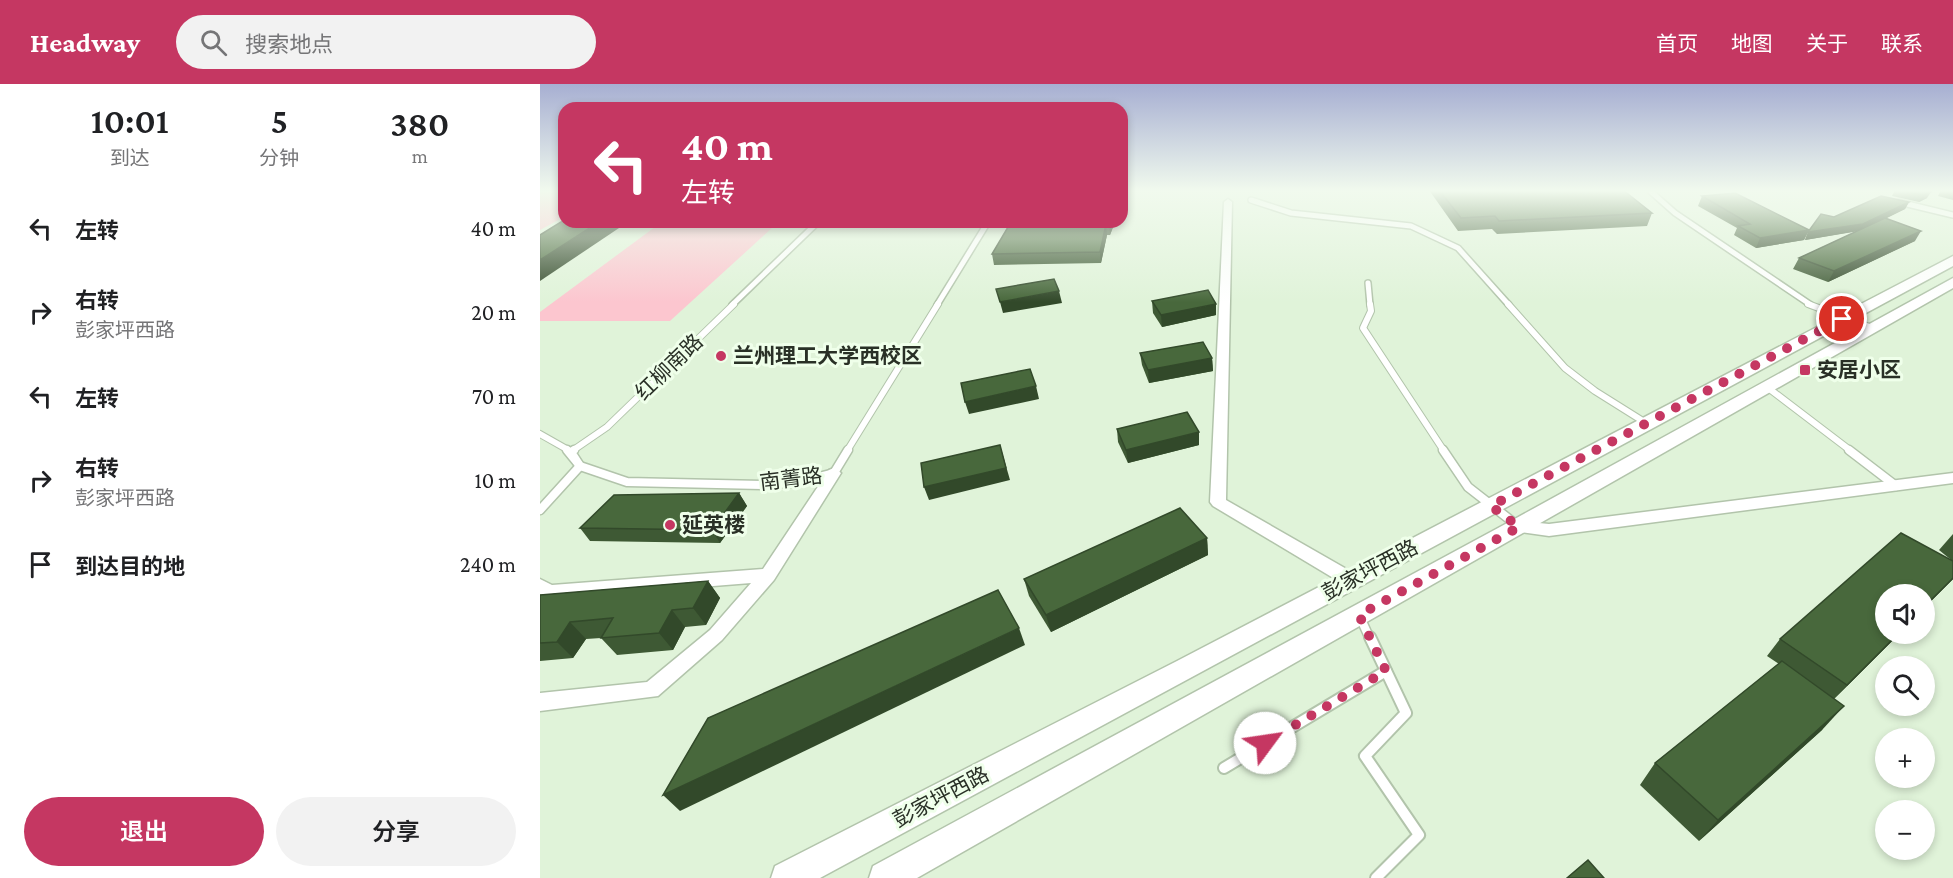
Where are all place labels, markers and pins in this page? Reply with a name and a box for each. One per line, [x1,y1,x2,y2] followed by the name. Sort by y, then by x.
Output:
[1816,293,1867,344] pin
[733,344,922,368] place label: 兰州理工大学西校区
[714,349,728,363] marker: 兰州理工大学西校区
[1817,358,1901,382] place label: 安居小区
[1798,363,1812,377] marker: 安居小区
[682,513,745,537] place label: 延英楼
[663,518,677,532] marker: 延英楼

